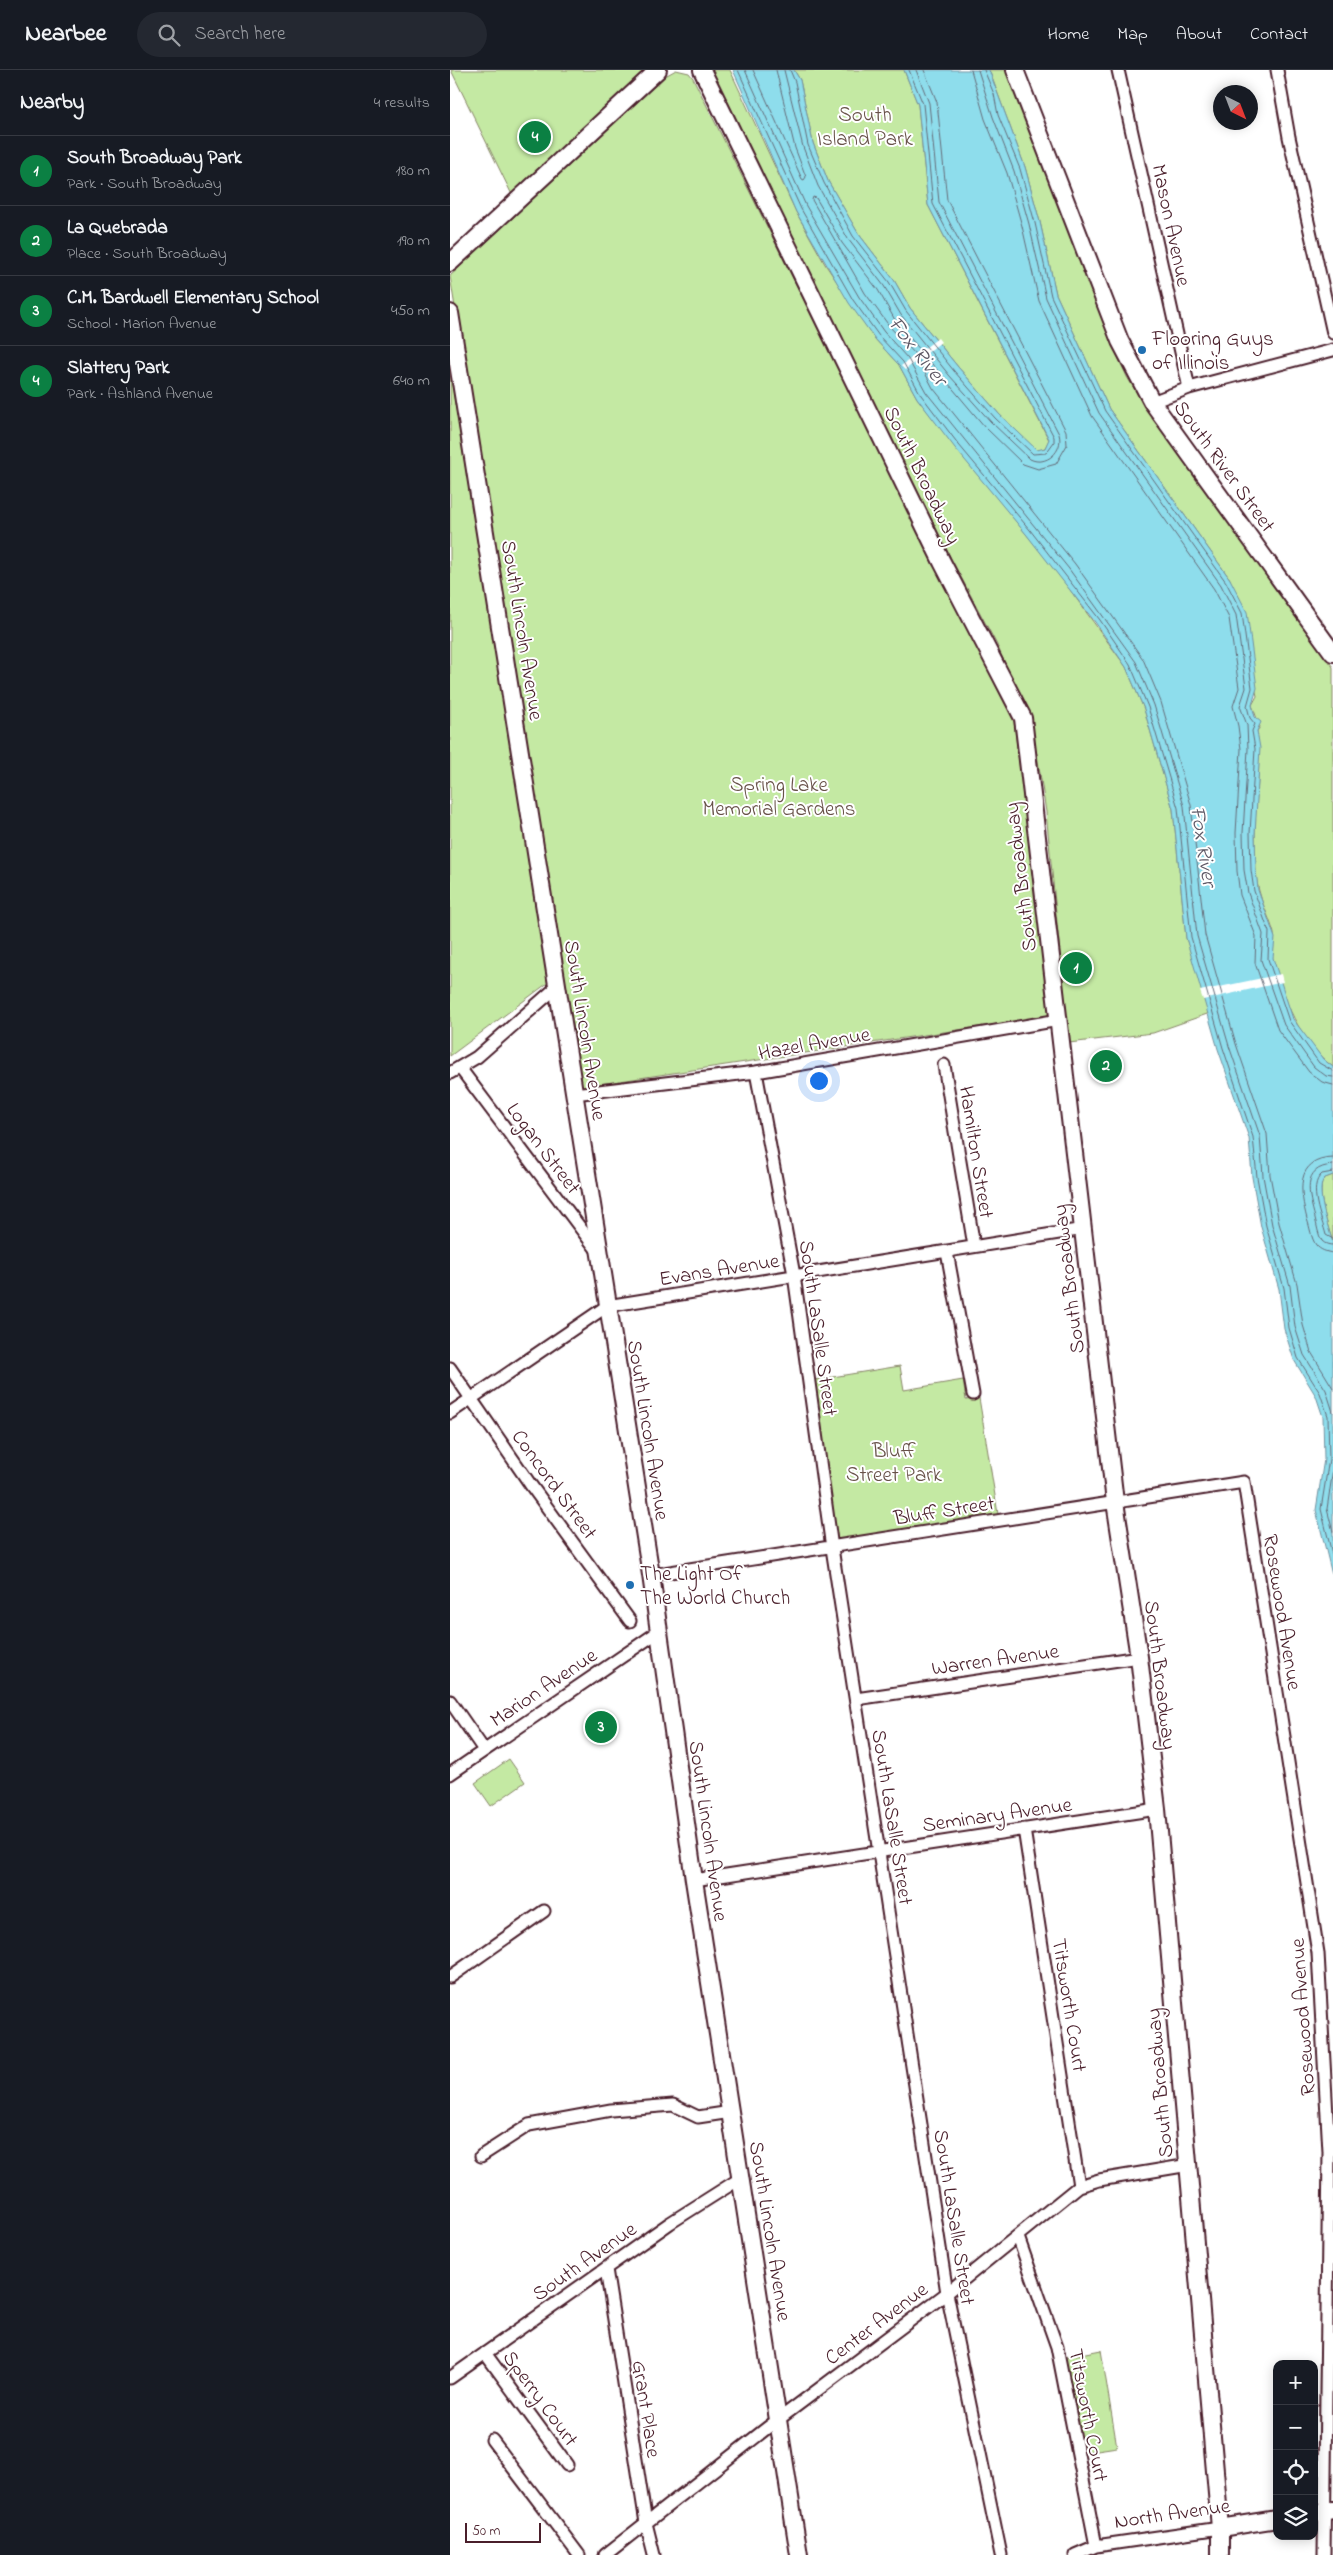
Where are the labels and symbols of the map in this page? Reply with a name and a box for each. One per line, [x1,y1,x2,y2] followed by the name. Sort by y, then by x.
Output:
[1213,85,1258,130] north arrow
[817,101,914,155] park label: South Island Park
[519,118,551,156] pin: 4
[1142,162,1198,290] street label: Mason Avenue
[879,310,956,396] water label: Fox River
[1151,325,1274,379] place label: Flooring Guys of Illinois
[1136,344,1148,356] marker: Flooring Guys of Illinois
[1165,395,1282,539] street label: South River Street
[873,402,968,551] street label: South Broadway
[492,538,550,723] street label: South Lincoln Avenue
[702,771,856,825] park label: Spring Lake Memorial Gardens
[998,800,1048,953] street label: South Broadway
[1180,804,1225,892] water label: Fox River
[555,938,613,1123] street label: South Lincoln Avenue
[1060,949,1092,987] pin: 1
[756,1020,873,1070] street label: Hazel Avenue
[1090,1047,1122,1085] pin: 2
[806,1068,832,1094] your location
[950,1084,1000,1221] street label: Hamilton Street
[496,1097,587,1203] street label: Logan Street
[1046,1202,1096,1355] street label: South Broadway
[790,1238,844,1418] street label: South LaSalle Street
[657,1247,782,1295] street label: Evans Avenue
[618,1338,676,1523] street label: South Lincoln Avenue
[503,1424,604,1546] street label: Concord Street
[846,1437,943,1491] park label: Bluff Street Park
[891,1489,997,1535] street label: Bluff Street
[1254,1532,1308,1693] street label: Rosewood Avenue
[640,1560,790,1614] place label: The Light Of The World Church
[624,1579,636,1591] marker: The Light Of The World Church
[1133,1599,1183,1752] street label: South Broadway
[930,1637,1062,1685] street label: Warren Avenue
[484,1641,604,1736] street label: Marion Avenue
[585,1708,617,1746] pin: 3
[862,1727,920,1907] street label: South LaSalle Street
[679,1739,735,1924] street label: South Lincoln Avenue
[920,1791,1075,1843] street label: Seminary Avenue
[1043,1936,1093,2074] street label: Titsworth Court
[1283,1936,1324,2097] street label: Rosewood Avenue
[1140,2007,1184,2159] street label: South Broadway
[924,2127,982,2307] street label: South LaSalle Street
[740,2139,798,2324] street label: South Lincoln Avenue
[527,2215,644,2310] street label: South Avenue
[819,2275,936,2373] street label: Center Avenue
[493,2345,585,2455] street label: Sperry Court
[1059,2346,1115,2484] street label: Titsworth Court
[623,2358,668,2461] street label: Grant Place
[1112,2492,1233,2538] street label: North Avenue
[465,2520,541,2543] scale bar

